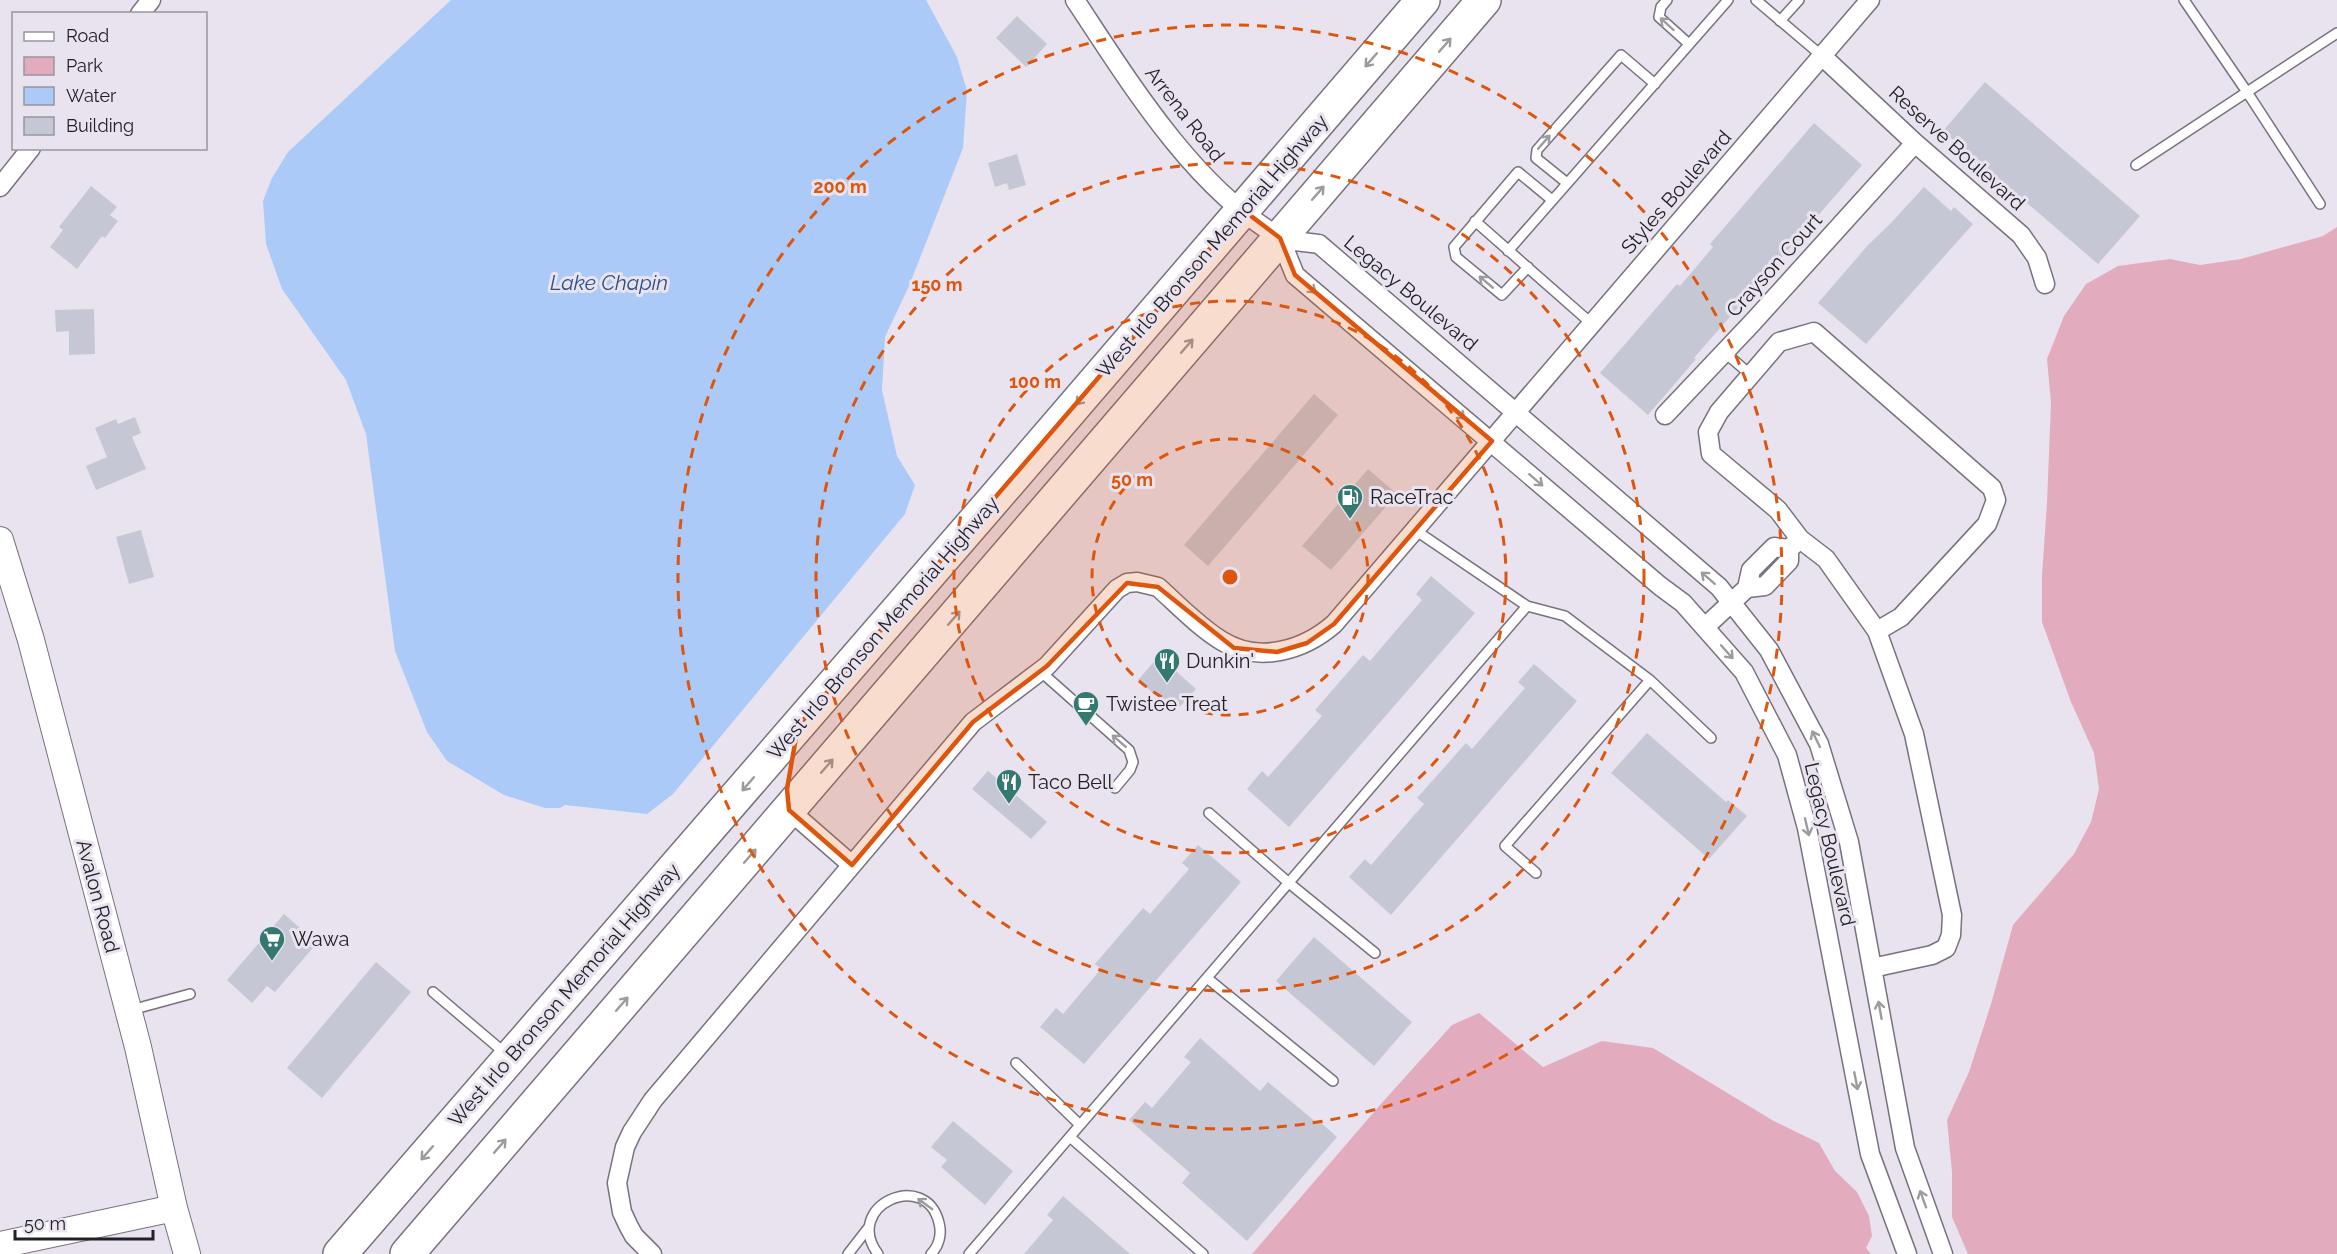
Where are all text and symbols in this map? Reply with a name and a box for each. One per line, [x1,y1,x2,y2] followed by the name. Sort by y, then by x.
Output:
[12,12,207,150] legend
[1659,17,1674,31] one-way arrow
[66,25,109,46] text: Road
[1438,38,1452,53] one-way arrow
[1364,52,1378,67] one-way arrow
[66,55,103,76] text: Park
[1140,61,1230,167] street label: Arrena Road
[1884,81,2030,215] street label: Reserve Boulevard
[66,85,117,106] text: Water
[1091,109,1333,383] street label: West Irlo Bronson Memorial Highway
[66,115,134,136] text: Building
[1616,125,1736,259] street label: Styles Boulevard
[1537,135,1551,150] one-way arrow
[813,176,867,197] text: 200 m
[1311,186,1325,201] one-way arrow
[1721,208,1827,322] street label: Crayson Court
[1339,230,1483,356] street label: Legacy Boulevard
[550,270,668,295] water label: Lake Chapin
[912,274,963,295] text: 150 m
[1478,275,1494,288] one-way arrow
[1301,280,1316,294] one-way arrow
[1180,339,1194,354] one-way arrow
[1009,371,1061,392] text: 100 m
[1075,390,1088,406] one-way arrow
[1450,406,1465,420] one-way arrow
[1111,469,1153,490] text: 50 m
[1528,473,1543,487] one-way arrow
[1335,482,1365,520] fuel station icon: RaceTrac
[1370,485,1454,509] place label: RaceTrac
[762,491,1004,765] street label: West Irlo Bronson Memorial Highway
[1220,567,1240,587] centre of rings
[1700,571,1716,584] one-way arrow
[947,611,961,626] one-way arrow
[1720,644,1734,659] one-way arrow
[1152,646,1182,684] restaurant icon: Dunkin'
[1186,649,1254,673] place label: Dunkin'
[1071,689,1101,727] cafe icon: Twistee Treat
[1106,692,1228,716] place label: Twistee Treat
[1809,730,1821,748] one-way arrow
[1112,734,1127,748] one-way arrow
[820,759,834,774] one-way arrow
[1800,760,1860,928] street label: Legacy Boulevard
[994,767,1024,805] restaurant icon: Taco Bell
[1028,770,1113,794] place label: Taco Bell
[741,776,755,791] one-way arrow
[1802,817,1813,837] one-way arrow
[71,837,125,955] street label: Avalon Road
[743,848,756,864] one-way arrow
[443,858,685,1132] street label: West Irlo Bronson Memorial Highway
[257,924,287,962] supermarket icon: Wawa
[292,927,349,951] place label: Wawa
[616,996,629,1012] one-way arrow
[1874,1000,1885,1020] one-way arrow
[1851,1070,1862,1090] one-way arrow
[493,1139,507,1154] one-way arrow
[420,1145,434,1160] one-way arrow
[1917,1190,1928,1209] one-way arrow
[917,1198,933,1210] one-way arrow
[15,1203,153,1241] scale bar
[24,1213,66,1234] text: 50 m

